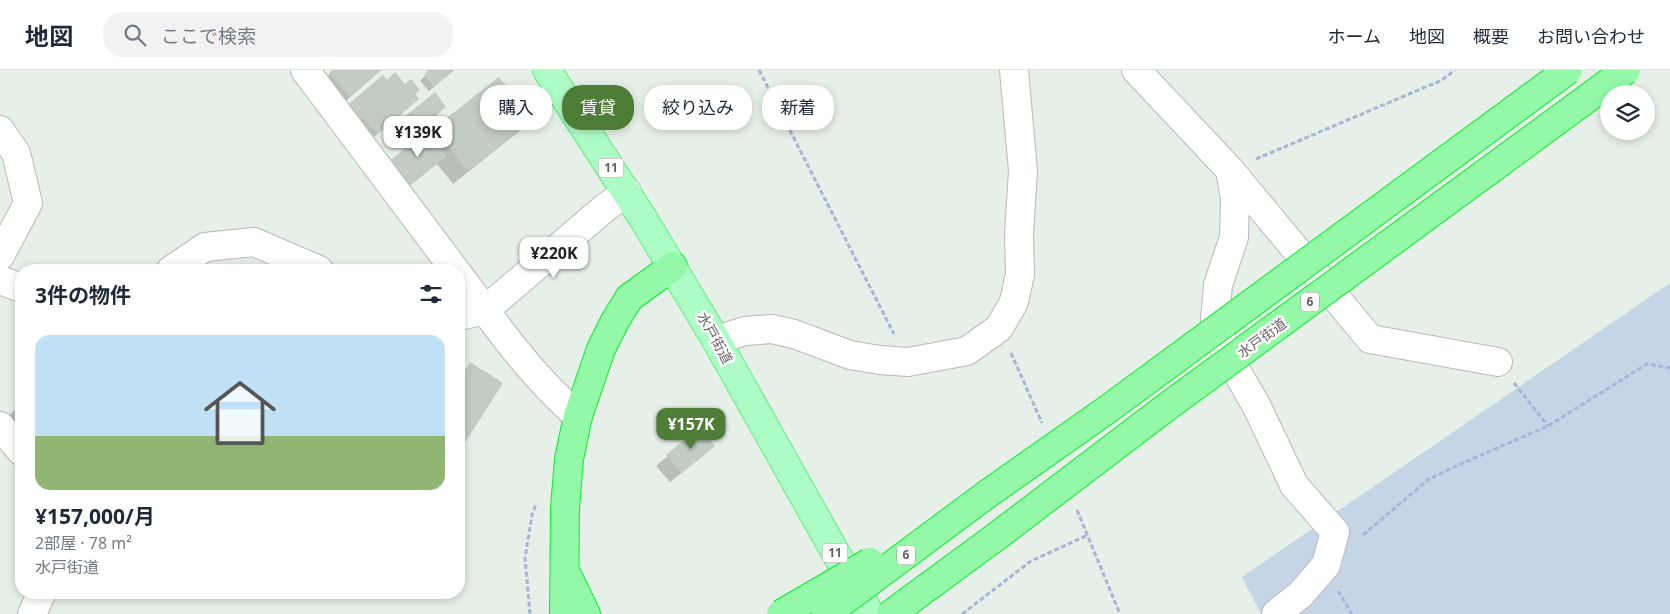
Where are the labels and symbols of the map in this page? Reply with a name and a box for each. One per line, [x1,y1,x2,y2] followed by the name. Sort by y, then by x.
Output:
[383,116,453,158] pin: ¥139K
[598,159,624,178] road number: 11
[519,236,589,279] pin: ¥220K
[1301,292,1319,312] road number: 6
[694,309,737,367] street label: 水戸街道
[1233,313,1290,362] street label: 水戸街道
[656,408,726,450] pin: ¥157K
[822,543,848,562] road number: 11
[897,546,915,564] road number: 6

